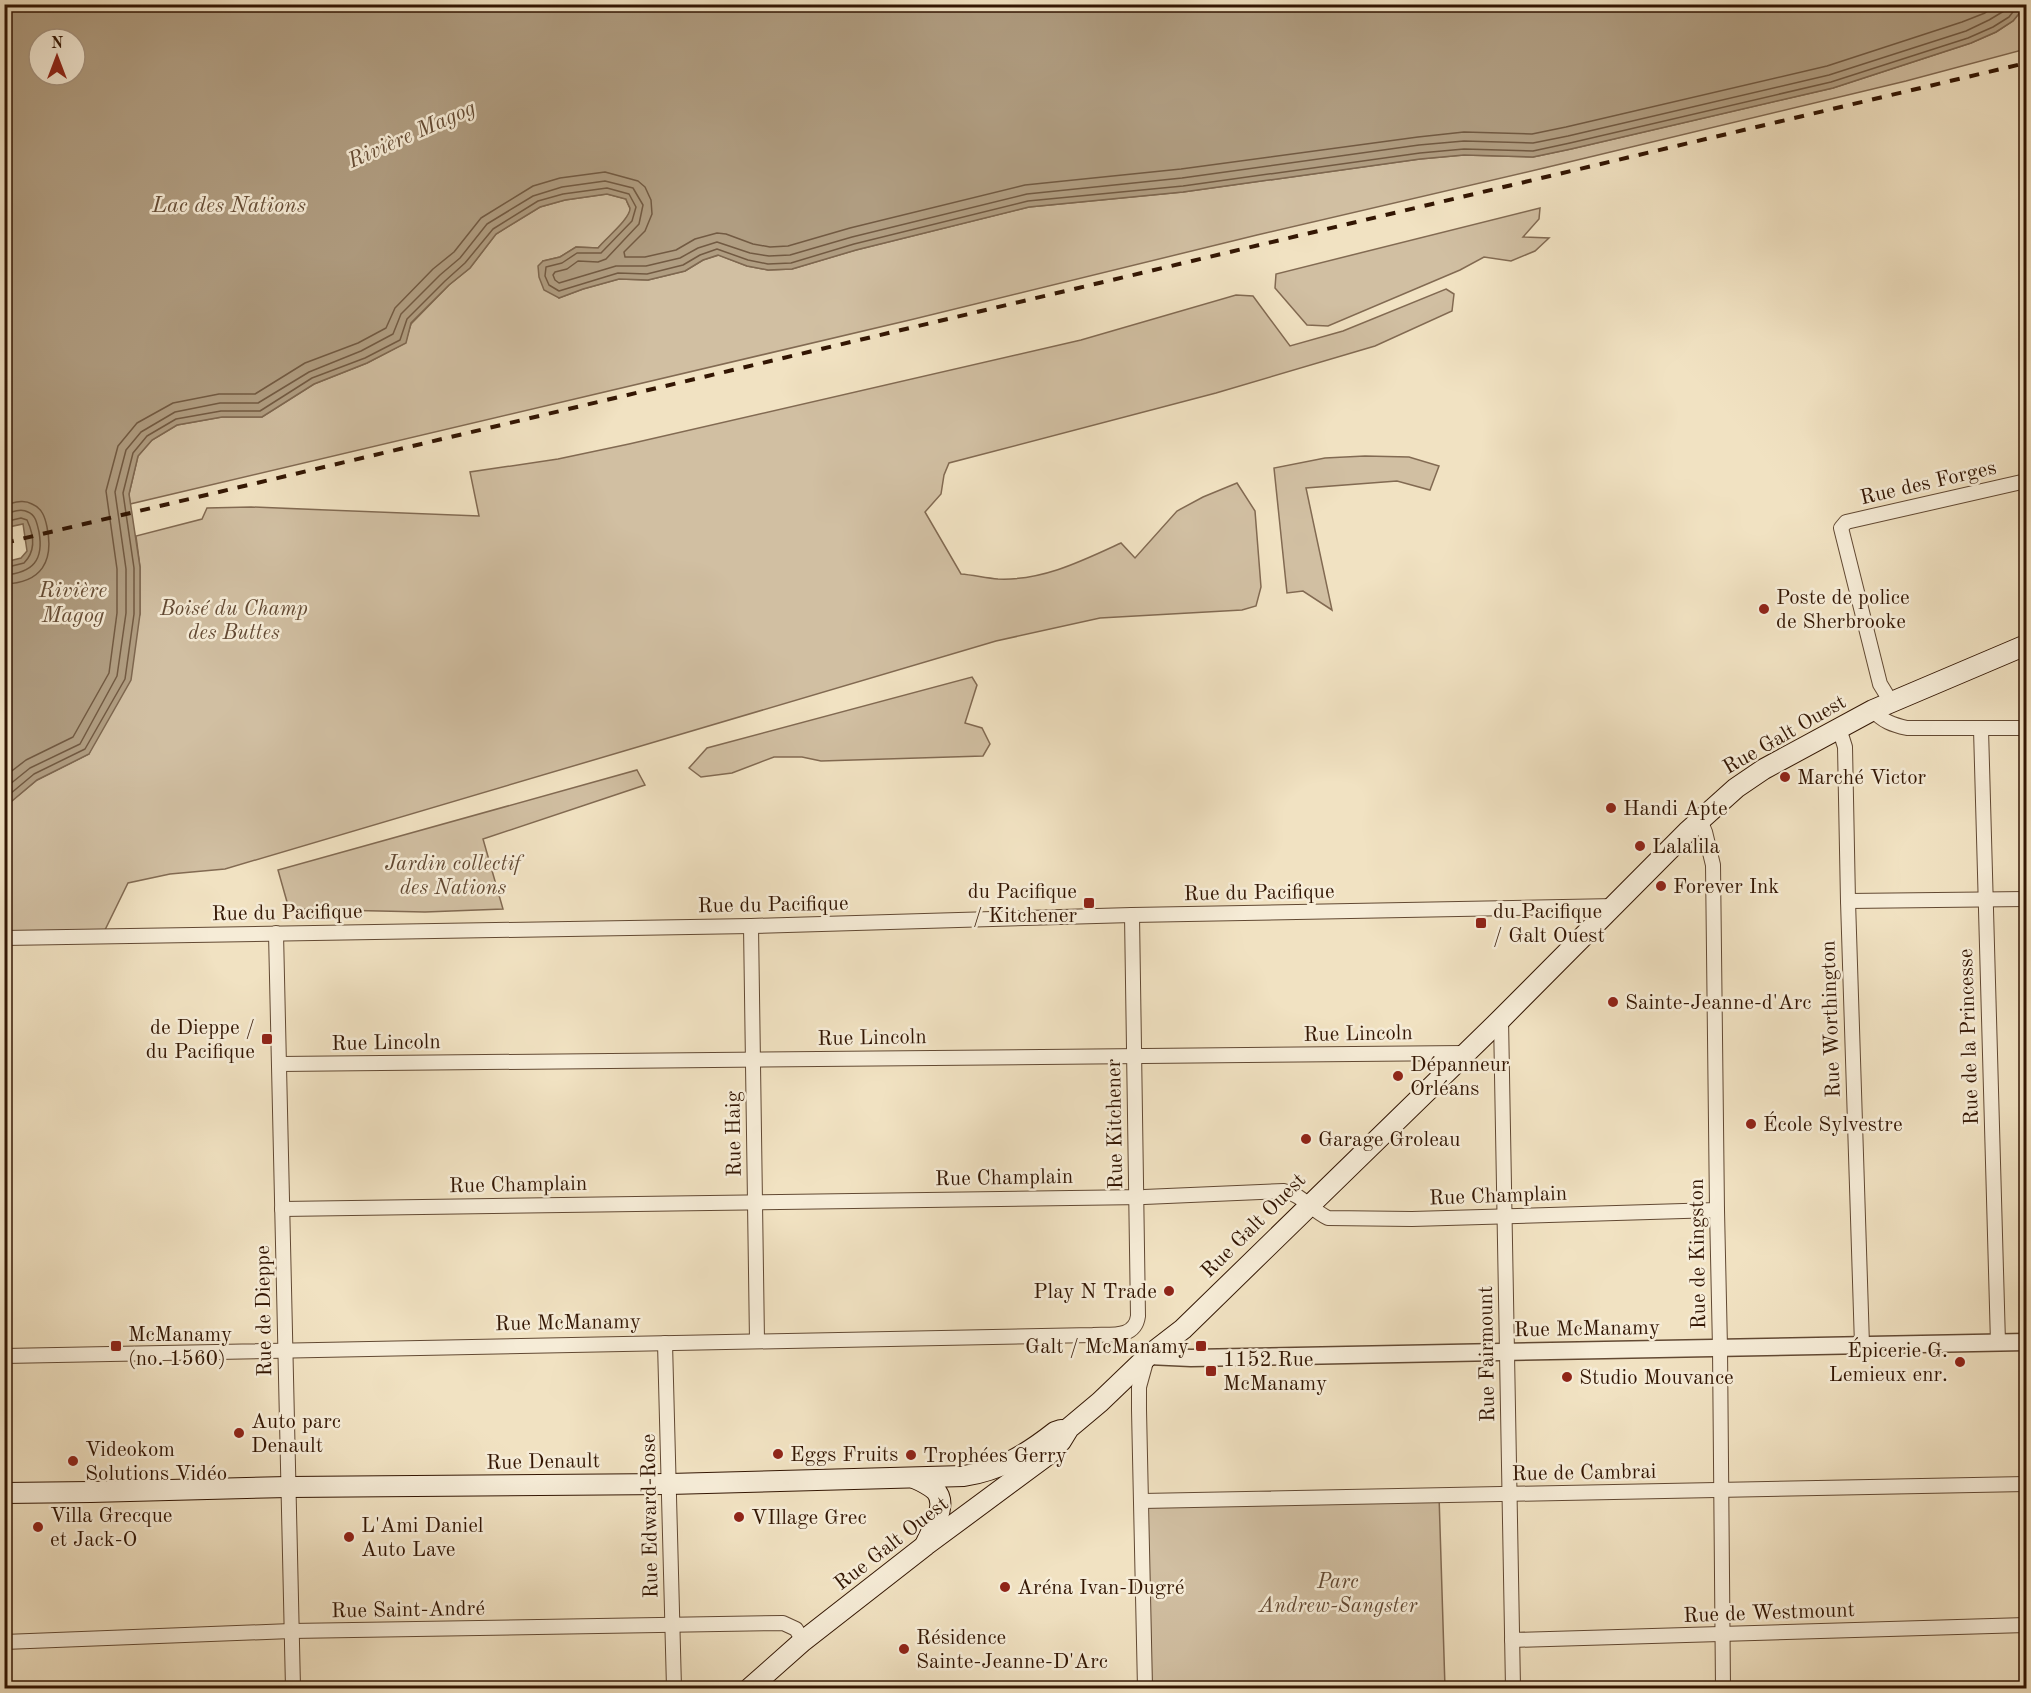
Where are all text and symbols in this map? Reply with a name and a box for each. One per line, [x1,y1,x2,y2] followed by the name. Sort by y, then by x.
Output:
[27,27,87,87] north arrow
[51,36,64,52] text: N
[344,97,479,173] water label: Rivière Magog
[151,195,306,217] water label: Lac des Nations
[1858,458,1999,509] street label: Rue des Forges
[38,580,107,627] water label: Rivière Magog
[1776,588,1910,633] place label: Poste de police de Sherbrooke
[159,599,308,644] park label: Boisé du Champ des Buttes
[1757,602,1771,616] marker: Poste de police de Sherbrooke
[1720,692,1850,779] street label: Rue Galt Ouest
[1797,768,1927,789] place label: Marché Victor
[1778,770,1792,784] marker: Marché Victor
[1623,799,1728,820] place label: Handi Apte
[1604,801,1618,815] marker: Handi Apte
[1652,837,1720,858] place label: Lalalila
[1633,839,1647,853] marker: Lalalila
[385,854,524,899] park label: Jardin collectif des Nations
[1673,877,1779,898] place label: Forever Ink
[1654,879,1668,893] marker: Forever Ink
[968,882,1077,927] place label: du Pacifique / Kitchener
[1183,882,1335,905] street label: Rue du Pacifique
[697,894,849,917] street label: Rue du Pacifique
[1082,896,1096,910] marker: du Pacifique / Kitchener
[211,902,363,925] street label: Rue du Pacifique
[1493,902,1605,947] place label: du Pacifique / Galt Ouest
[1474,916,1488,930] marker: du Pacifique / Galt Ouest
[1818,940,1845,1098] street label: Rue Worthington
[1956,948,1983,1126] street label: Rue de la Princesse
[1625,993,1811,1014] place label: Sainte-Jeanne-d'Arc
[1606,995,1620,1009] marker: Sainte-Jeanne-d'Arc
[146,1018,255,1063] place label: de Dieppe / du Pacifique
[1303,1023,1413,1046] street label: Rue Lincoln
[817,1027,927,1050] street label: Rue Lincoln
[260,1032,274,1046] marker: de Dieppe / du Pacifique
[331,1032,441,1055] street label: Rue Lincoln
[1410,1055,1510,1100] place label: Dépanneur Orléans
[1104,1058,1127,1189] street label: Rue Kitchener
[1391,1069,1405,1083] marker: Dépanneur Orléans
[723,1090,746,1177] street label: Rue Haig
[1763,1111,1903,1136] place label: École Sylvestre
[1744,1117,1758,1131] marker: École Sylvestre
[1318,1130,1460,1151] place label: Garage Groleau
[1299,1132,1313,1146] marker: Garage Groleau
[935,1167,1073,1190] street label: Rue Champlain
[1198,1170,1310,1282] street label: Rue Galt Ouest
[449,1174,587,1197] street label: Rue Champlain
[1687,1178,1710,1330] street label: Rue de Kingston
[1429,1184,1568,1209] street label: Rue Champlain
[253,1245,276,1377] street label: Rue de Dieppe
[1033,1282,1157,1303] place label: Play N Trade
[1162,1284,1176,1298] marker: Play N Trade
[1476,1286,1499,1422] street label: Rue Fairmount
[495,1312,641,1335] street label: Rue McManamy
[1514,1318,1660,1341] street label: Rue McManamy
[128,1325,232,1370] place label: McManamy (no. 1560)
[1025,1337,1189,1358] place label: Galt / McManamy
[1829,1337,1948,1386] place label: Épicerie G. Lemieux enr.
[109,1339,123,1353] marker: McManamy (no. 1560)
[1194,1339,1208,1353] marker: Galt / McManamy
[1223,1350,1327,1395] place label: 1152 Rue McManamy
[1953,1355,1967,1369] marker: Épicerie G. Lemieux enr.
[1204,1364,1218,1378] marker: 1152 Rue McManamy
[1579,1368,1734,1389] place label: Studio Mouvance
[1560,1370,1574,1384] marker: Studio Mouvance
[251,1412,341,1457] place label: Auto parc Denault
[232,1426,246,1440] marker: Auto parc Denault
[639,1433,662,1599] street label: Rue Edward-Rose
[85,1440,227,1485] place label: Videokom Solutions Vidéo
[790,1445,898,1466] place label: Eggs Fruits
[923,1446,1067,1467] place label: Trophées Gerry
[771,1447,785,1461] marker: Eggs Fruits
[904,1448,918,1462] marker: Trophées Gerry
[486,1451,600,1474] street label: Rue Denault
[66,1454,80,1468] marker: Videokom Solutions Vidéo
[1511,1462,1657,1485] street label: Rue de Cambrai
[831,1493,953,1595] street label: Rue Galt Ouest
[50,1506,173,1551] place label: Villa Grecque et Jack-O
[751,1508,867,1529] place label: VIllage Grec
[732,1510,746,1524] marker: VIllage Grec
[361,1516,484,1561] place label: L'Ami Daniel Auto Lave
[31,1520,45,1534] marker: Villa Grecque et Jack-O
[342,1530,356,1544] marker: L'Ami Daniel Auto Lave
[1258,1572,1418,1617] park label: Parc Andrew-Sangster
[1017,1578,1184,1599] place label: Aréna Ivan-Dugré
[998,1580,1012,1594] marker: Aréna Ivan-Dugré
[331,1599,485,1622] street label: Rue Saint-André
[1683,1600,1855,1627] street label: Rue de Westmount
[916,1628,1108,1673] place label: Résidence Sainte-Jeanne-D'Arc
[897,1642,911,1656] marker: Résidence Sainte-Jeanne-D'Arc

